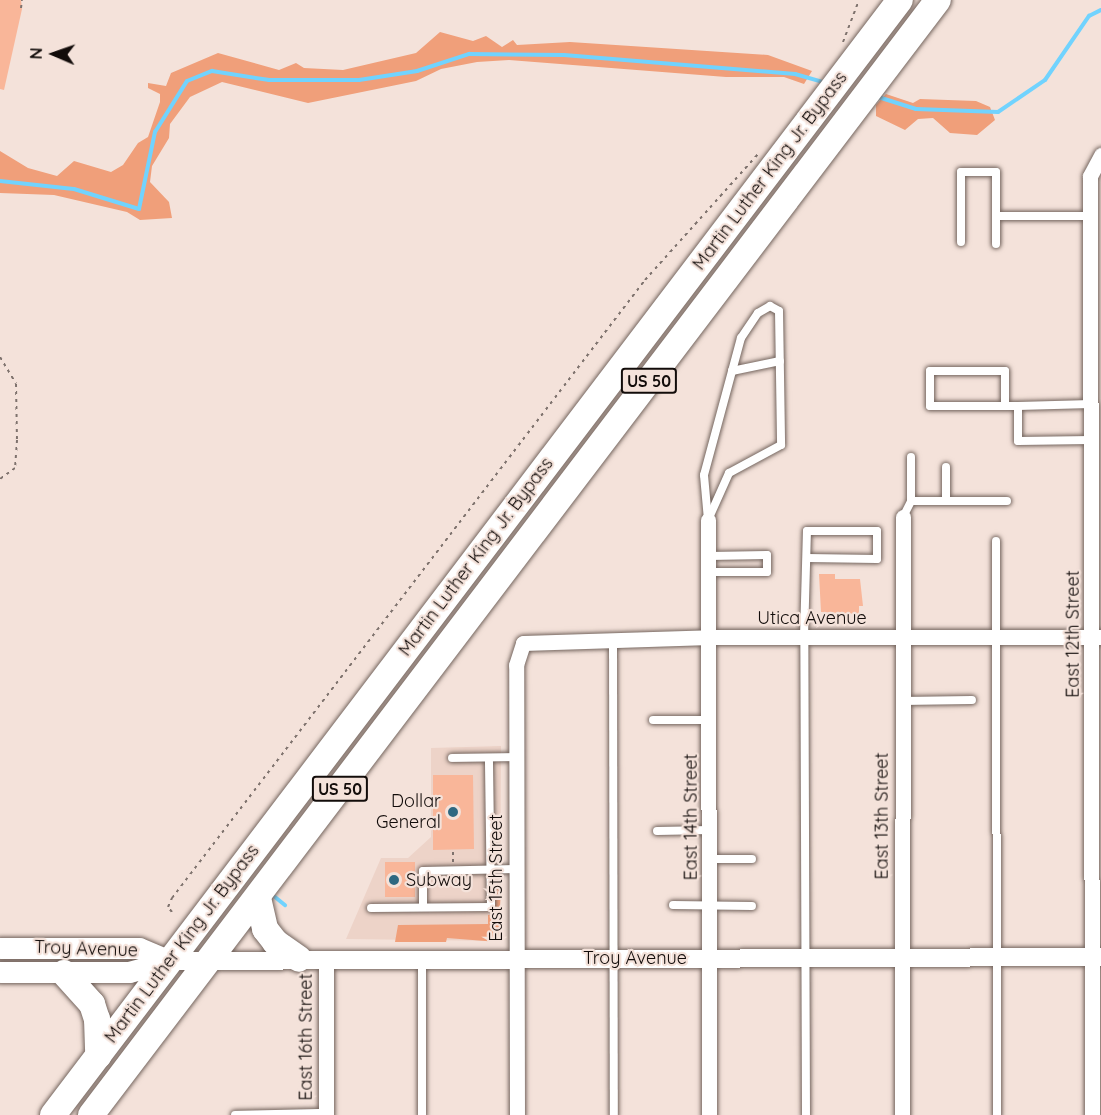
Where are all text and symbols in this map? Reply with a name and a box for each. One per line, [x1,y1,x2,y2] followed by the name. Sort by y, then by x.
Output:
[24,24,84,84] north arrow
[26,47,46,60] text: N
[688,68,852,274] street label: Martin Luther King Jr. Bypass
[620,368,678,394] road number: US 50
[394,454,558,660] street label: Martin Luther King Jr. Bypass
[1062,570,1084,698] street label: East 12th Street
[757,607,867,629] street label: Utica Avenue
[871,752,893,880] street label: East 13th Street
[680,754,702,880] street label: East 14th Street
[312,776,368,802] road number: US 50
[376,791,441,834] place label: Dollar General
[446,805,460,819] marker: Dollar General
[485,814,507,942] street label: East 15th Street
[100,841,264,1047] street label: Martin Luther King Jr. Bypass
[406,869,472,891] place label: Subway
[387,873,401,887] marker: Subway
[34,936,138,962] street label: Troy Avenue
[583,947,687,969] street label: Troy Avenue
[295,973,317,1101] street label: East 16th Street

